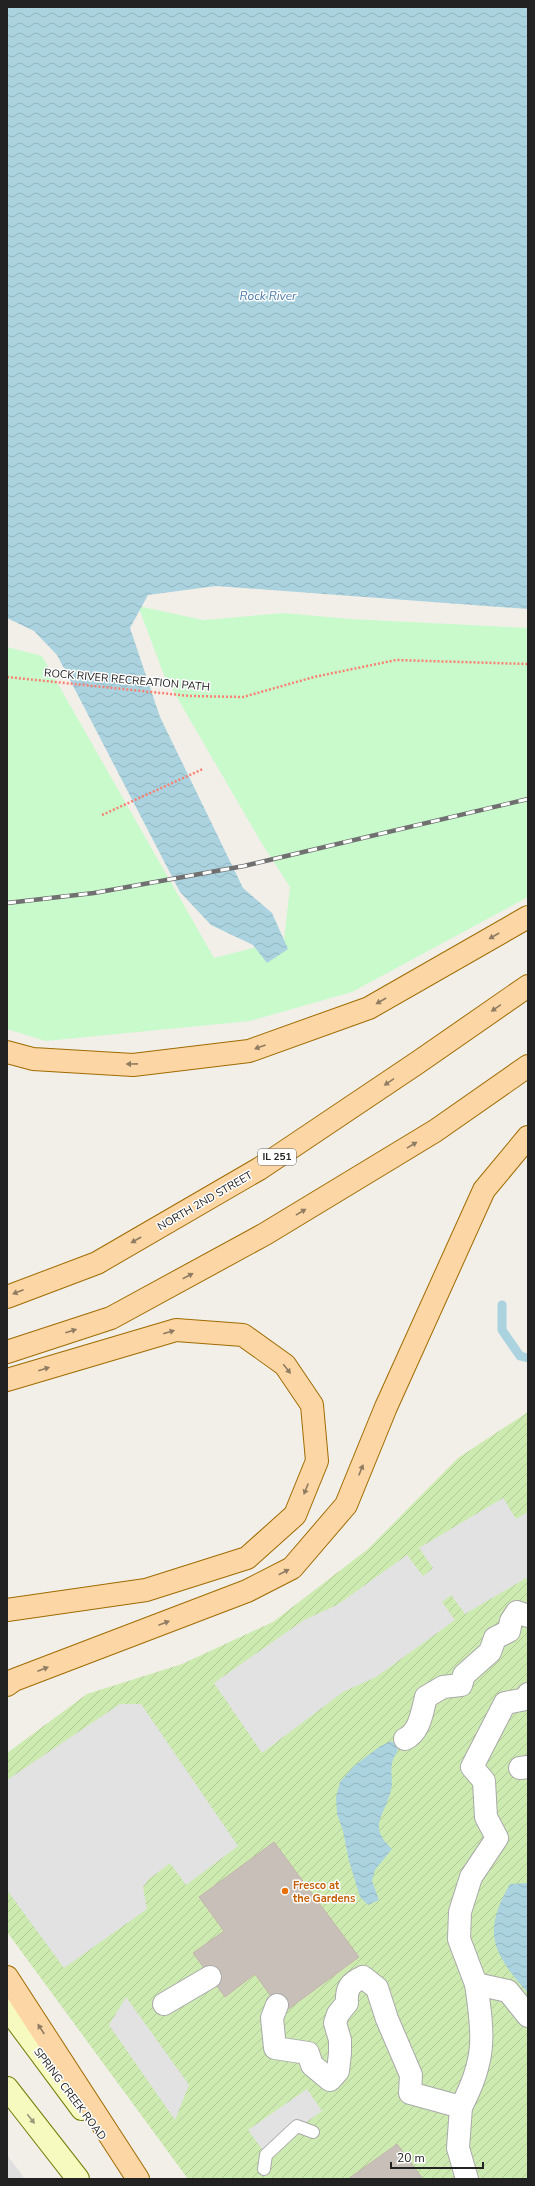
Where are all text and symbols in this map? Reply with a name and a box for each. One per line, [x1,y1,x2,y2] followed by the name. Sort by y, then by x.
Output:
[240,288,297,304] water label: Rock River
[43,665,211,695] street label: ROCK RIVER RECREATION PATH
[488,933,500,940] one-way arrow
[375,997,387,1004] one-way arrow
[491,1004,501,1012] one-way arrow
[254,1044,266,1050] one-way arrow
[125,1061,138,1067] one-way arrow
[384,1078,394,1086] one-way arrow
[406,1141,418,1148] one-way arrow
[258,1149,296,1165] road number: IL 251
[155,1168,255,1234] street label: NORTH 2ND STREET
[295,1209,307,1216] one-way arrow
[131,1236,142,1243] one-way arrow
[182,1273,194,1279] one-way arrow
[12,1290,24,1296] one-way arrow
[65,1328,77,1334] one-way arrow
[163,1329,175,1335] one-way arrow
[283,1363,291,1374] one-way arrow
[39,1366,51,1372] one-way arrow
[358,1464,364,1476] one-way arrow
[302,1483,308,1495] one-way arrow
[278,1569,289,1575] one-way arrow
[159,1620,171,1626] one-way arrow
[37,1666,49,1672] one-way arrow
[293,1878,355,1906] place label: Fresco at the Gardens
[280,1886,290,1896] marker: Fresco at the Gardens
[37,2024,45,2034] one-way arrow
[30,2045,110,2143] street label: SPRING CREEK ROAD
[27,2113,35,2124] one-way arrow
[391,2144,483,2170] scale bar
[397,2150,425,2166] text: 20 m

